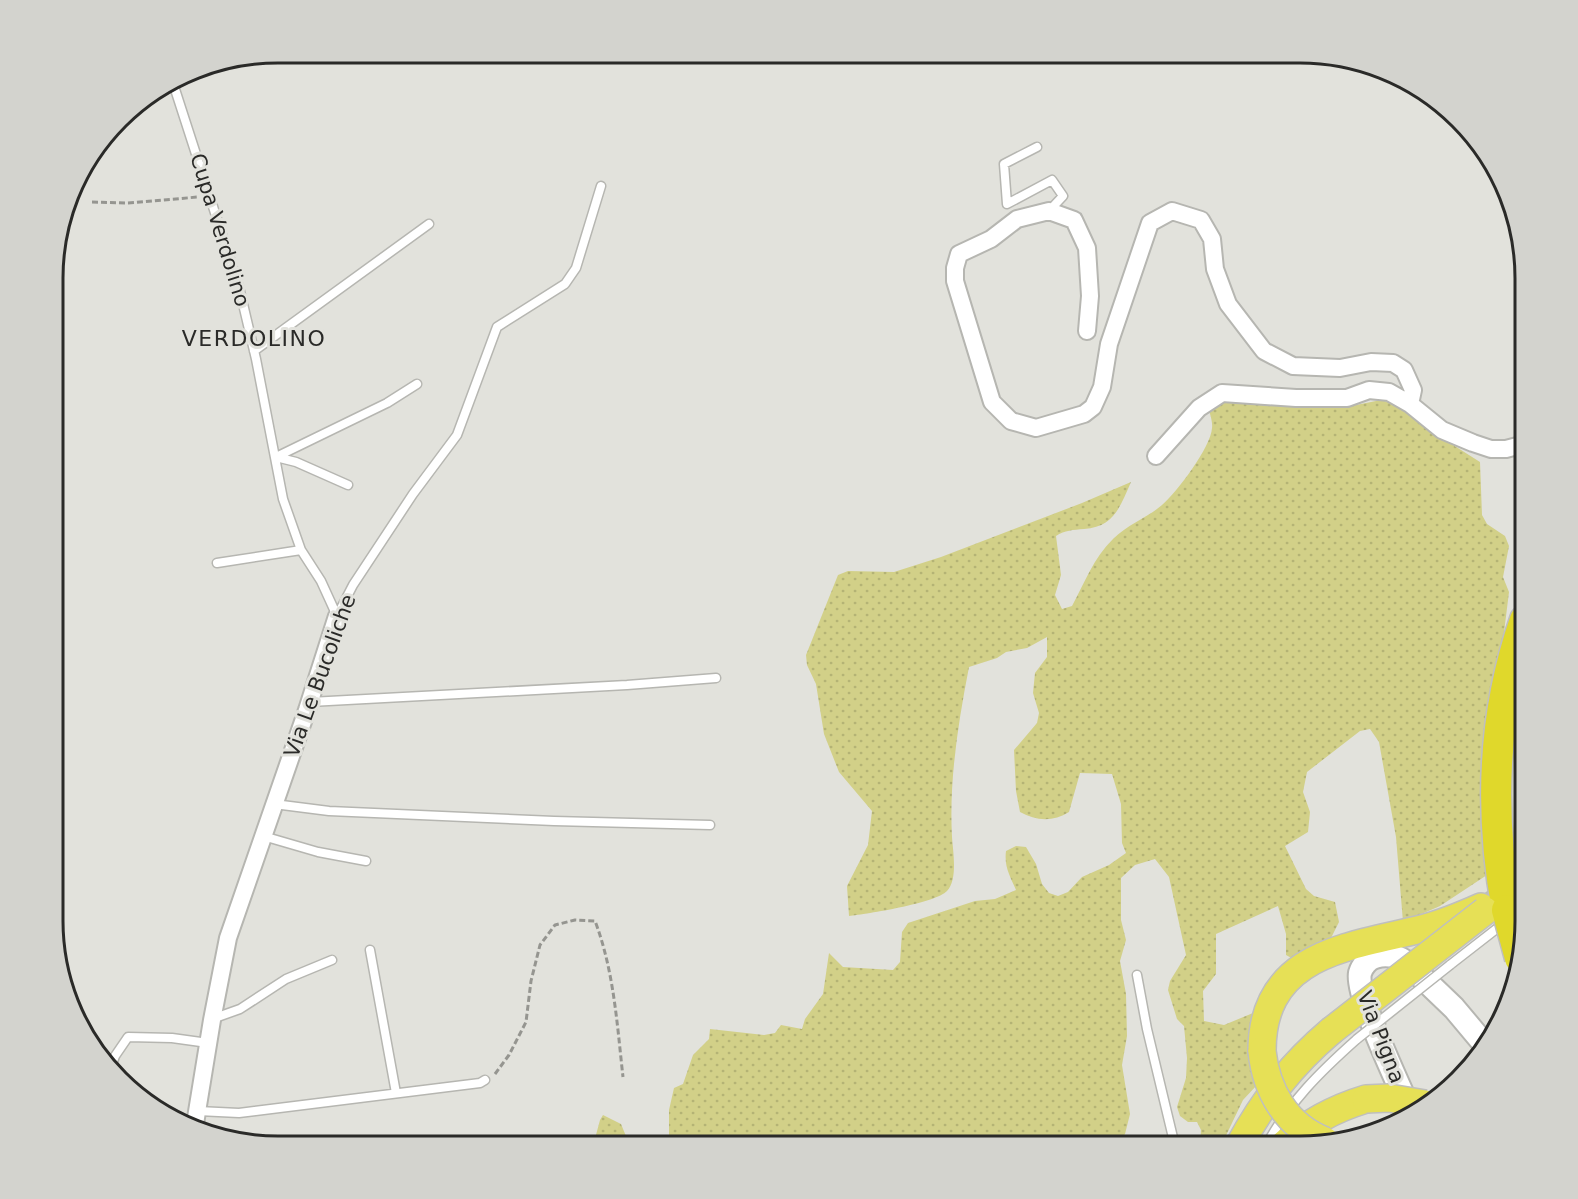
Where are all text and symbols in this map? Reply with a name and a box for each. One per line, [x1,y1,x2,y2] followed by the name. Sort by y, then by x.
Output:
[185,151,255,309] street label: Cupa Verdolino
[182,326,326,351] district label: VERDOLINO
[279,591,361,761] street label: Via Le Bucoliche
[1352,988,1410,1086] street label: Via Pigna

